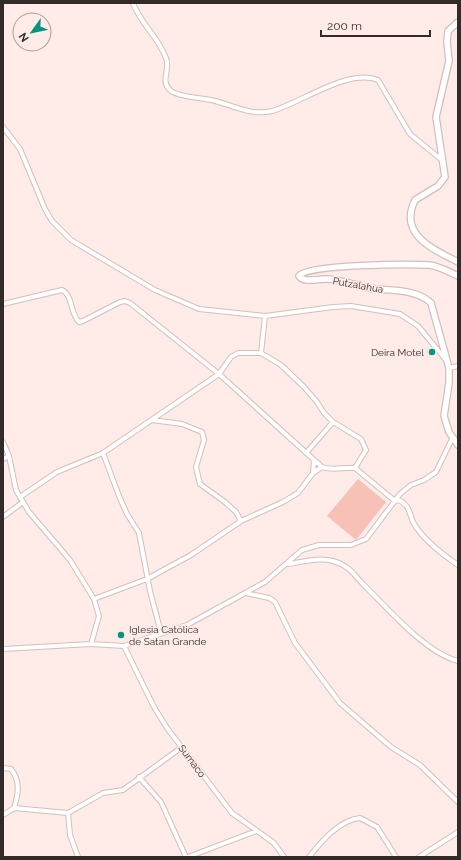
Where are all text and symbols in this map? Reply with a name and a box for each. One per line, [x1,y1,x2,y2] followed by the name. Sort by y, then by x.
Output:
[12,12,52,52] north arrow
[321,12,430,38] scale bar
[327,19,362,33] text: 200 m
[16,30,32,44] text: N
[332,275,384,295] street label: Putzalahua
[371,347,424,358] place label: Deira Motel
[427,347,437,357] marker: Deira Motel
[129,624,206,647] place label: Iglesia Católica de Satan Grande
[116,630,126,640] marker: Iglesia Católica de Satan Grande
[176,742,208,780] street label: Sumaco

